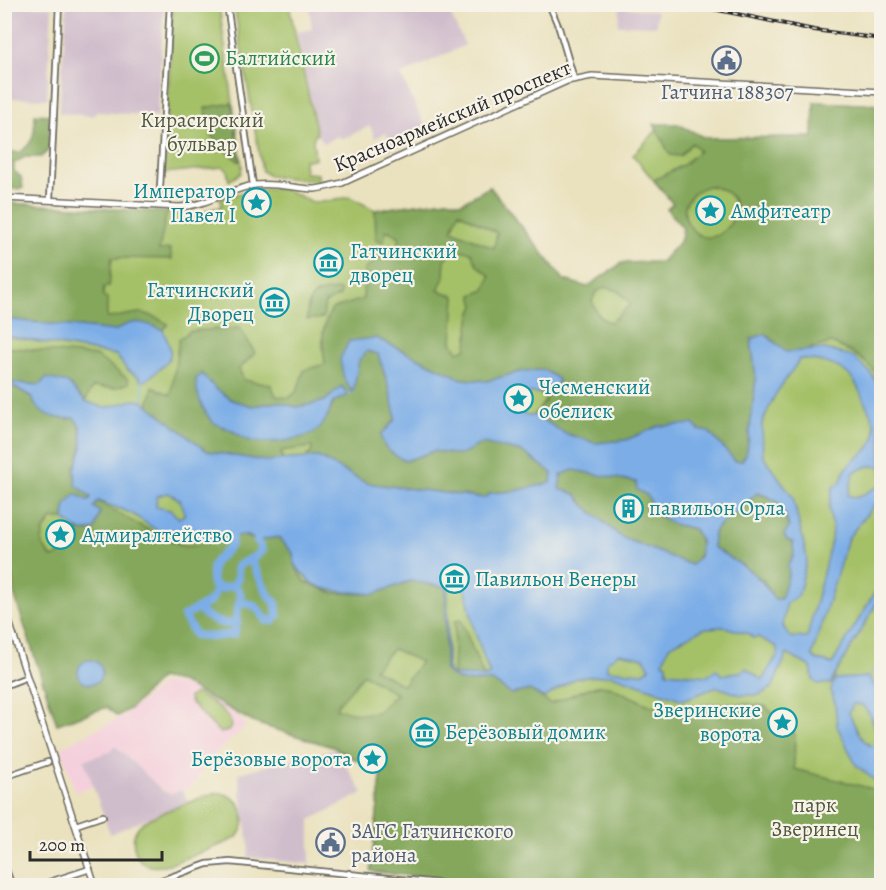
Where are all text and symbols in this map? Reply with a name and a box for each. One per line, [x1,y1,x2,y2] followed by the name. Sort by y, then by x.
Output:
[188,42,220,74] sports icon: Балтийский
[225,44,336,72] place label: Балтийский
[711,45,743,77] public building icon: Гатчина 188307
[329,53,575,179] street label: Красноармейский проспект
[661,78,794,106] place label: Гатчина 188307
[140,106,264,158] park label: Кирасирский бульвар
[133,177,236,229] place label: Император Павел I
[241,187,273,219] place icon: Император Павел I
[694,195,726,227] place icon: Амфитеатр
[730,197,831,225] place label: Амфитеатр
[349,237,457,289] place label: Гатчинский дворец
[313,247,345,279] museum icon: Гатчинский дворец
[147,276,254,328] place label: Гатчинский Дворец
[259,286,291,318] museum icon: Гатчинский Дворец
[539,373,650,425] place label: Чесменский обелиск
[502,383,534,415] place icon: Чесменский обелиск
[612,492,644,524] building icon: павильон Орла
[649,494,786,522] place label: павильон Орла
[45,519,77,551] place icon: Адмиралтейство
[81,521,232,549] place label: Адмиралтейство
[438,563,470,595] museum icon: Павильон Венеры
[475,565,637,593] place label: Павильон Венеры
[653,696,761,748] place label: Зверинские ворота
[766,706,798,738] place icon: Зверинские ворота
[408,716,440,748] museum icon: Берёзовый домик
[445,718,606,746] place label: Берёзовый домик
[357,743,389,775] place icon: Берёзовые ворота
[191,745,352,773] place label: Берёзовые ворота
[771,791,859,843] park label: парк Зверинец
[351,817,514,869] place label: ЗАГС Гатчинского района
[30,824,162,862] scale bar
[314,827,346,859] public building icon: ЗАГС Гатчинского района
[39,833,85,857] text: 200 m

